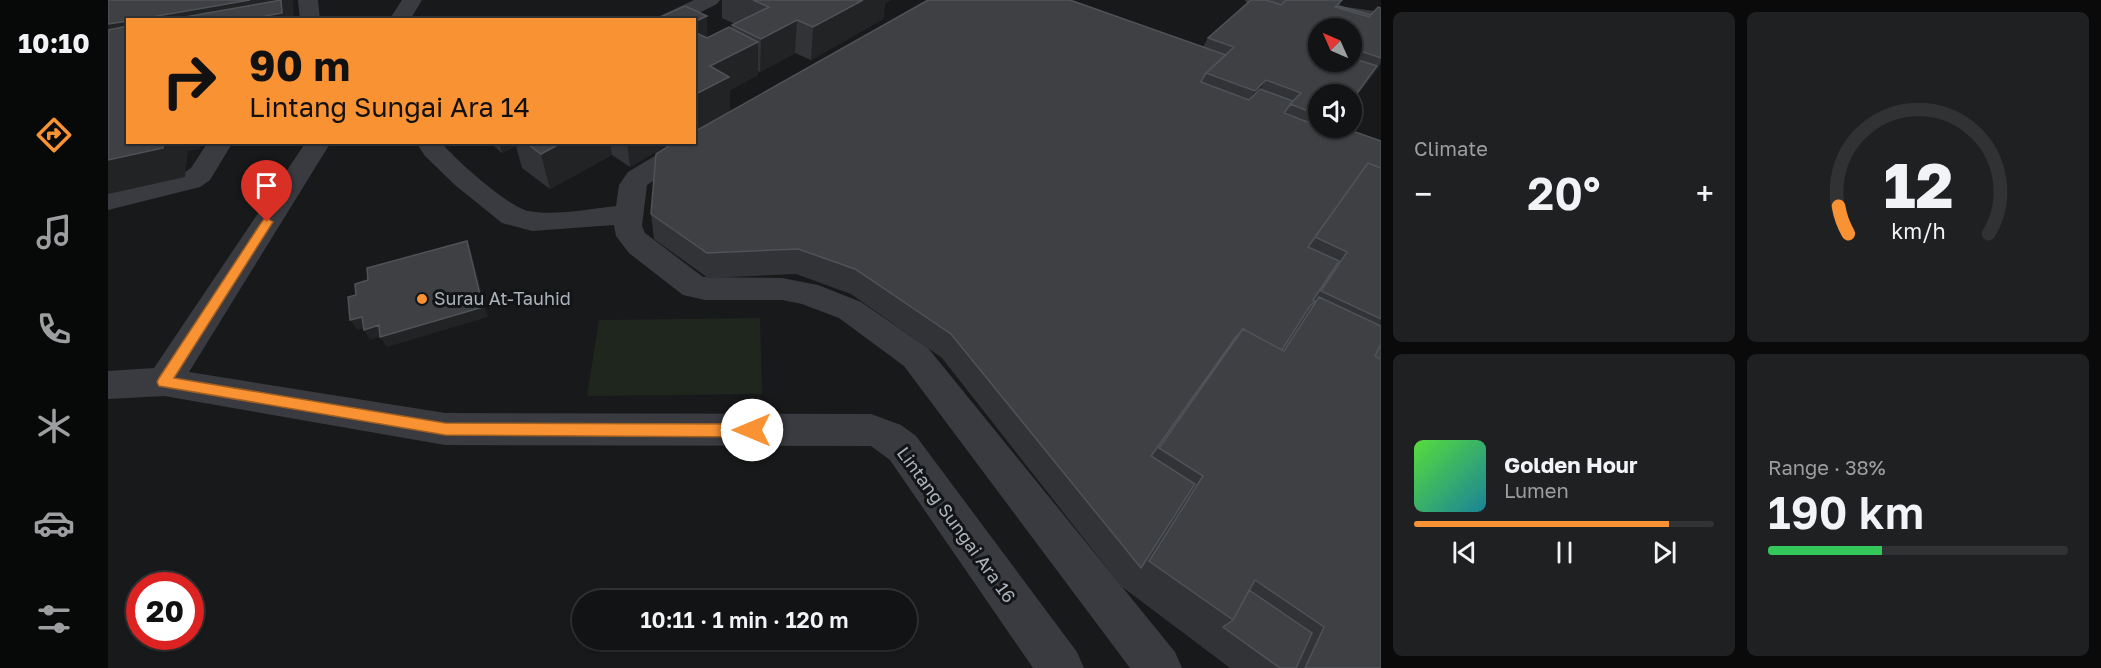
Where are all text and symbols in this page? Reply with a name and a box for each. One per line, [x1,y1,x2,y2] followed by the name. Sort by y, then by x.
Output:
[1308,18,1362,72] north arrow
[1308,18,1362,138] map controls
[18,27,90,59] text: 10:10
[249,40,350,90] text: 90 m
[150,42,228,120] icon: right
[1308,84,1362,138] button: sound
[249,91,530,123] text: Lintang Sungai Ara 14
[33,114,75,156] icon: directions
[1414,136,1488,160] text: Climate
[1883,147,1953,222] text: 12
[241,160,292,222] pin
[1527,166,1601,220] text: 20°
[250,169,283,202] icon: arrive
[1414,174,1432,213] text: −
[1696,174,1714,213] text: +
[33,211,75,253] icon: music
[1891,218,1945,244] text: km/h
[434,287,571,309] place label: Surau At-Tauhid
[415,292,429,306] marker: Surau At-Tauhid
[33,308,75,350] icon: phone
[720,398,784,462] position arrow
[33,405,75,447] icon: climate
[893,442,1021,607] street label: Lintang Sungai Ara 16
[1504,451,1638,478] text: Golden Hour
[1768,455,1886,479] text: Range · 38%
[1504,478,1569,502] text: Lumen
[1768,485,1924,539] text: 190 km
[33,502,75,544] icon: car
[1448,536,1481,569] icon: previous
[1548,536,1581,569] icon: pause
[1648,536,1681,569] icon: next
[126,572,204,650] speed limit sign: 20
[33,598,75,640] icon: filters
[641,606,848,633] text: 10:11 · 1 min · 120 m

